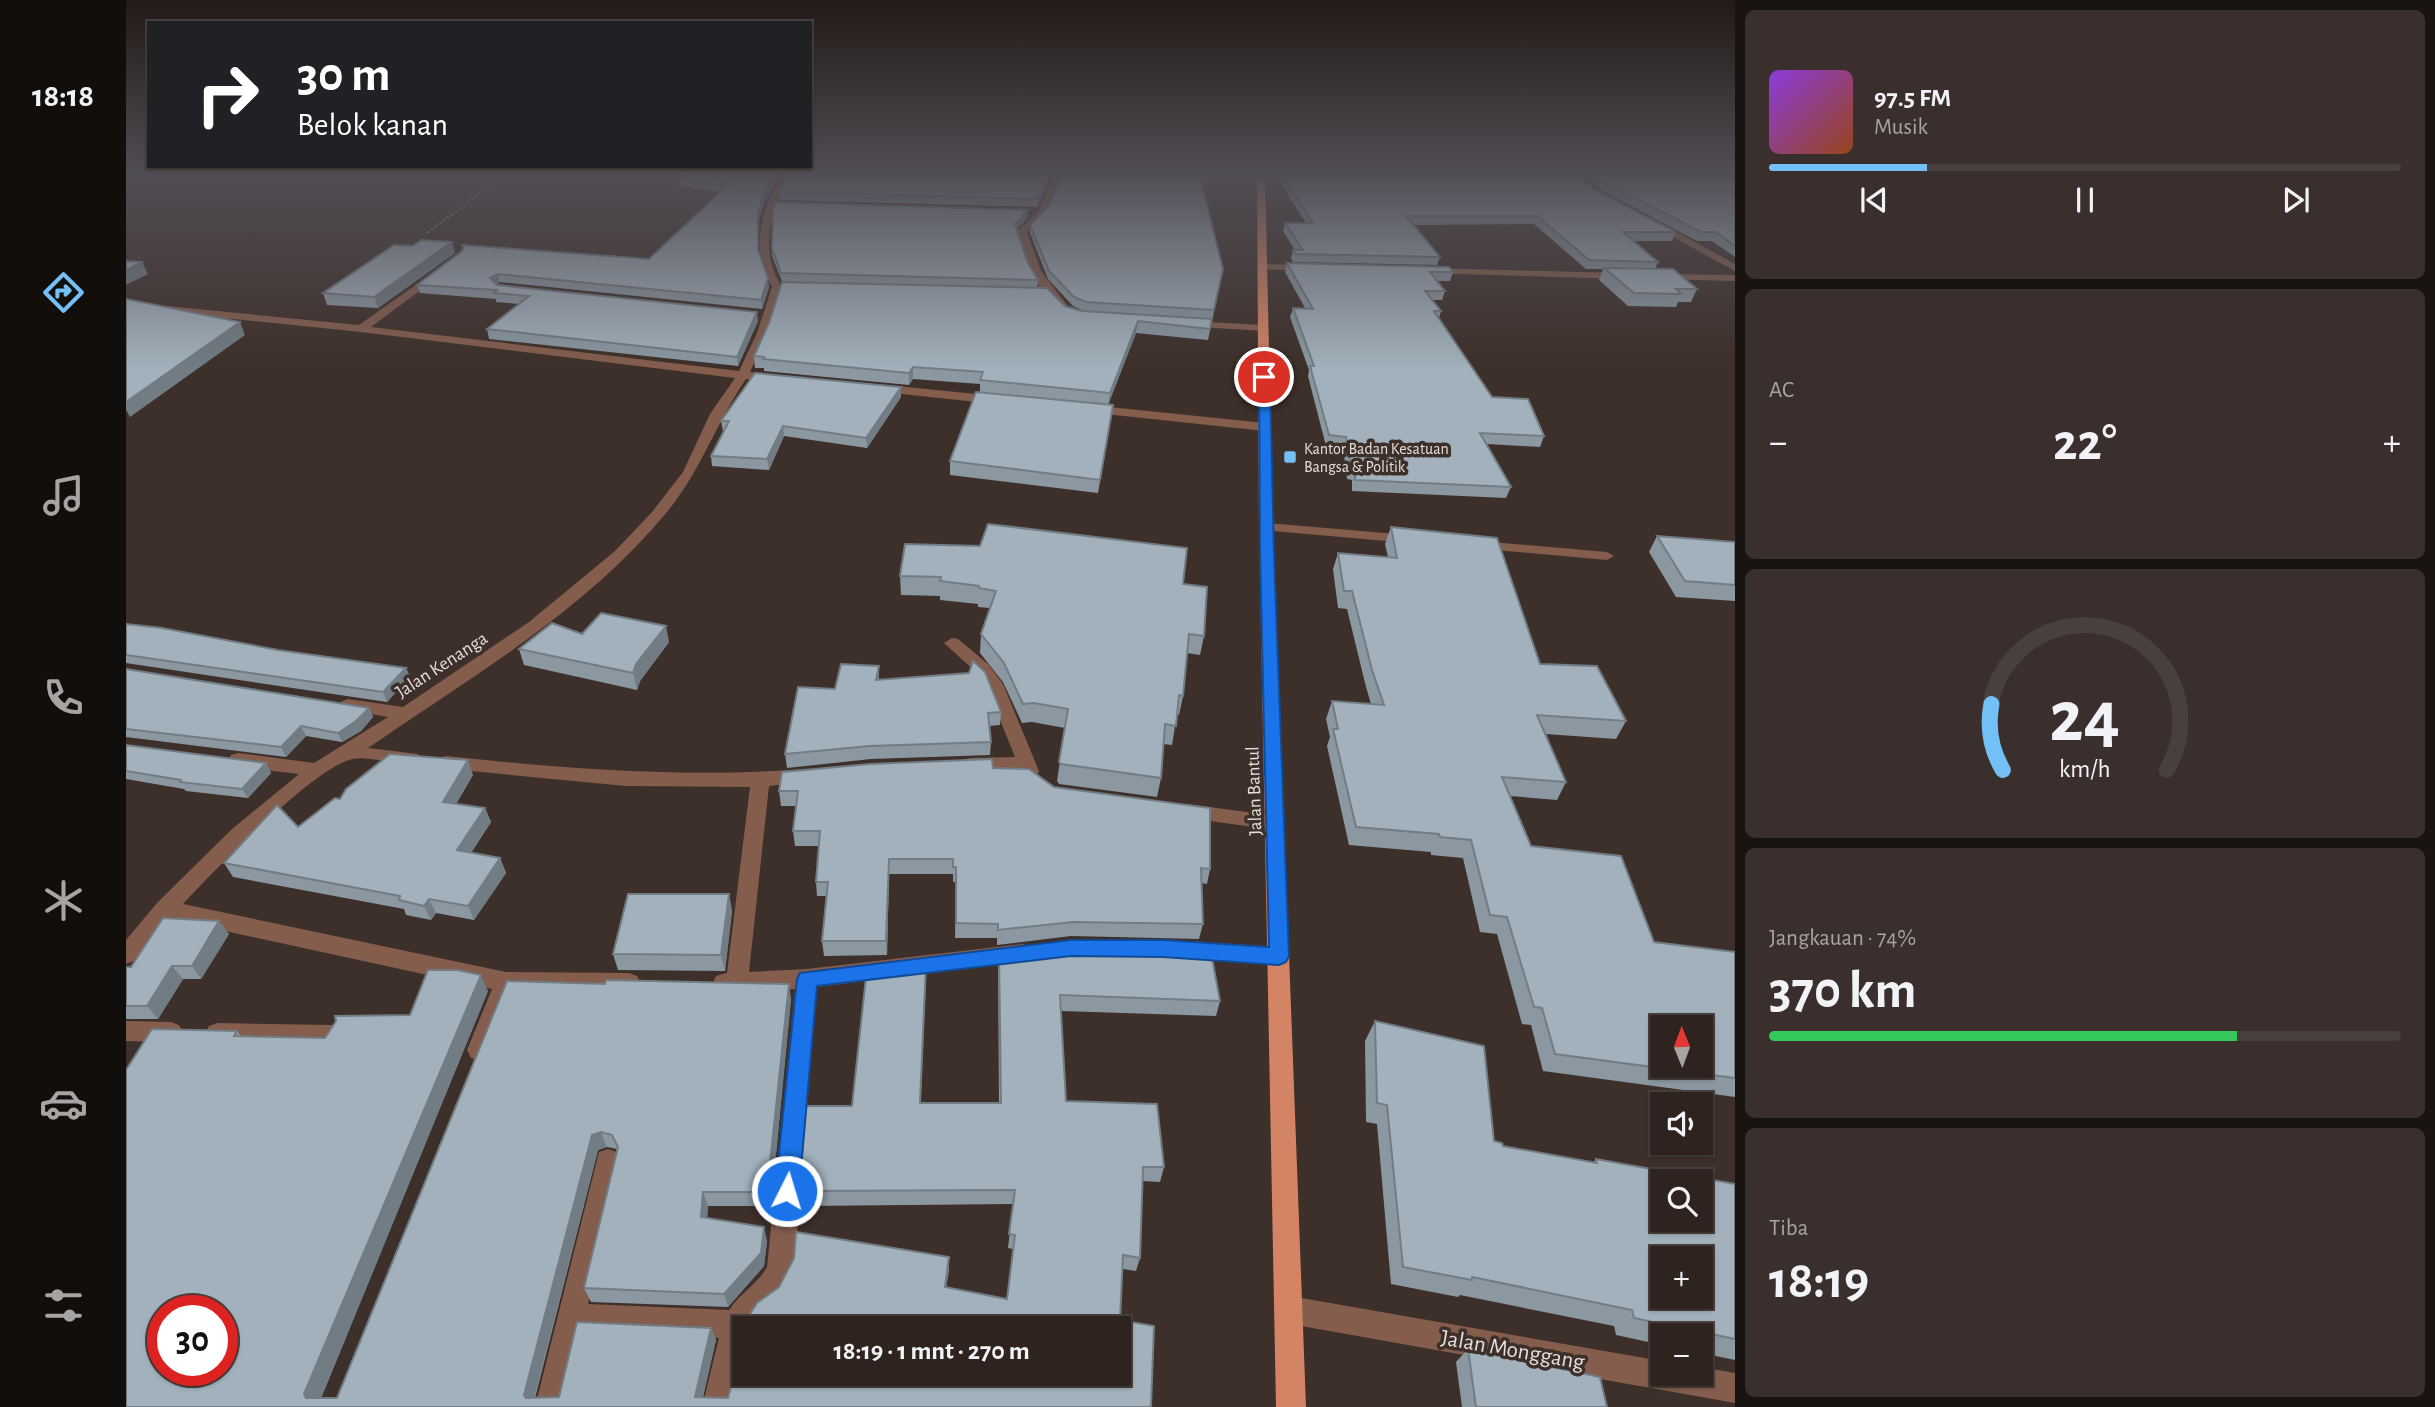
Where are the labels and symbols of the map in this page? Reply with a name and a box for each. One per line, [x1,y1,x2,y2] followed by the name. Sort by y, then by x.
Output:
[1234,347,1294,407] pin
[1304,441,1449,475] place label: Kantor Badan Kesatuan Bangsa & Politik
[1282,449,1298,465] marker: Kantor Badan Kesatuan Bangsa & Politik
[393,629,491,702] street label: Jalan Kenanga
[1243,746,1266,836] street label: Jalan Bantul
[1650,1015,1713,1078] north arrow
[750,1154,824,1228] position arrow
[147,1295,238,1386] speed limit sign: 30
[1439,1327,1587,1375] street label: Jalan Monggang

